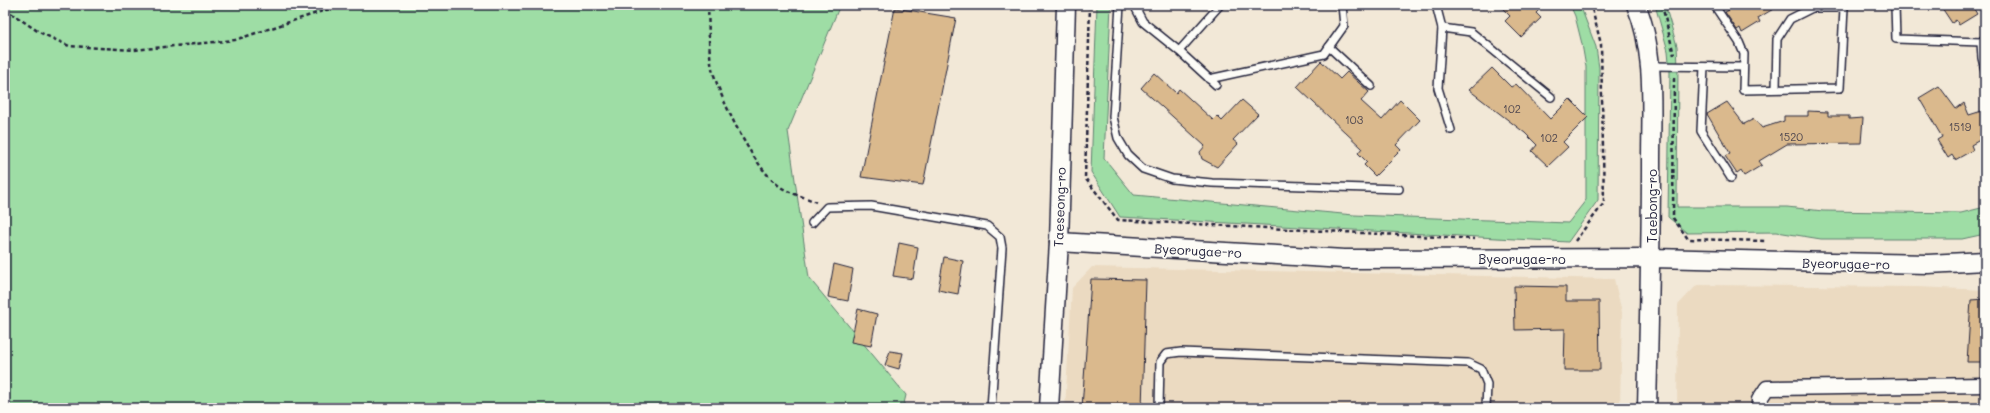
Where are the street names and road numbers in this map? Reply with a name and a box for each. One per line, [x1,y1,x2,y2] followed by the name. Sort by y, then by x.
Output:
[1049,166,1069,247] street label: Taeseong-ro
[1643,169,1660,243] street label: Taebong-ro
[1154,239,1242,261] street label: Byeorugae-ro
[1478,250,1566,267] street label: Byeorugae-ro
[1802,254,1890,272] street label: Byeorugae-ro

